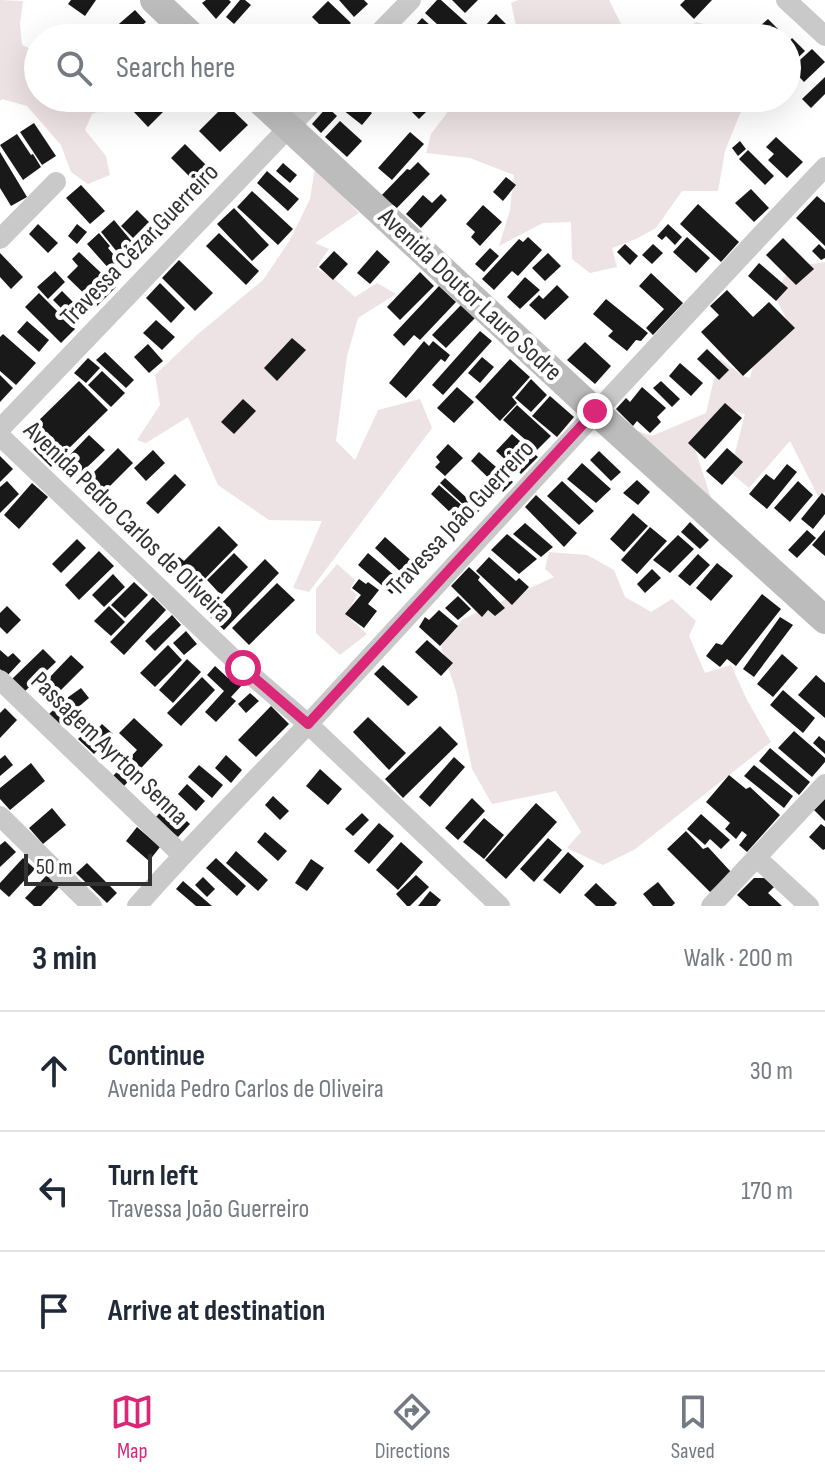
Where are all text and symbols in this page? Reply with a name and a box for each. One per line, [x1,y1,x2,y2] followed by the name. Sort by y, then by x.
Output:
[24,24,801,112] search box
[52,46,96,90] icon: search
[116,50,235,86] text: Search here
[55,157,225,333] street label: Travessa Cézar Guerreiro
[371,201,568,388] street label: Avenida Doutor Lauro Sodre
[577,393,613,429] route end
[16,414,237,629] street label: Avenida Pedro Carlos de Oliveira
[381,434,541,602] street label: Travessa João Guerreiro
[225,650,261,686] route start
[24,666,194,832] street label: Passagem Ayrton Senna
[24,850,152,886] scale bar
[36,854,72,881] text: 50 m
[32,938,97,979] text: 3 min
[684,943,793,974] text: Walk · 200 m
[108,1038,205,1074] text: Continue
[32,1049,76,1093] icon: ahead
[750,1056,793,1087] text: 30 m
[108,1074,384,1105] text: Avenida Pedro Carlos de Oliveira
[108,1158,198,1194] text: Turn left
[32,1169,76,1213] icon: left
[741,1176,793,1207] text: 170 m
[108,1194,309,1225] text: Travessa João Guerreiro
[32,1289,76,1333] icon: arrive
[108,1293,325,1329] text: Arrive at destination
[110,1390,154,1465] tab: Map
[375,1390,450,1465] tab: Directions
[671,1390,715,1465] tab: Saved

